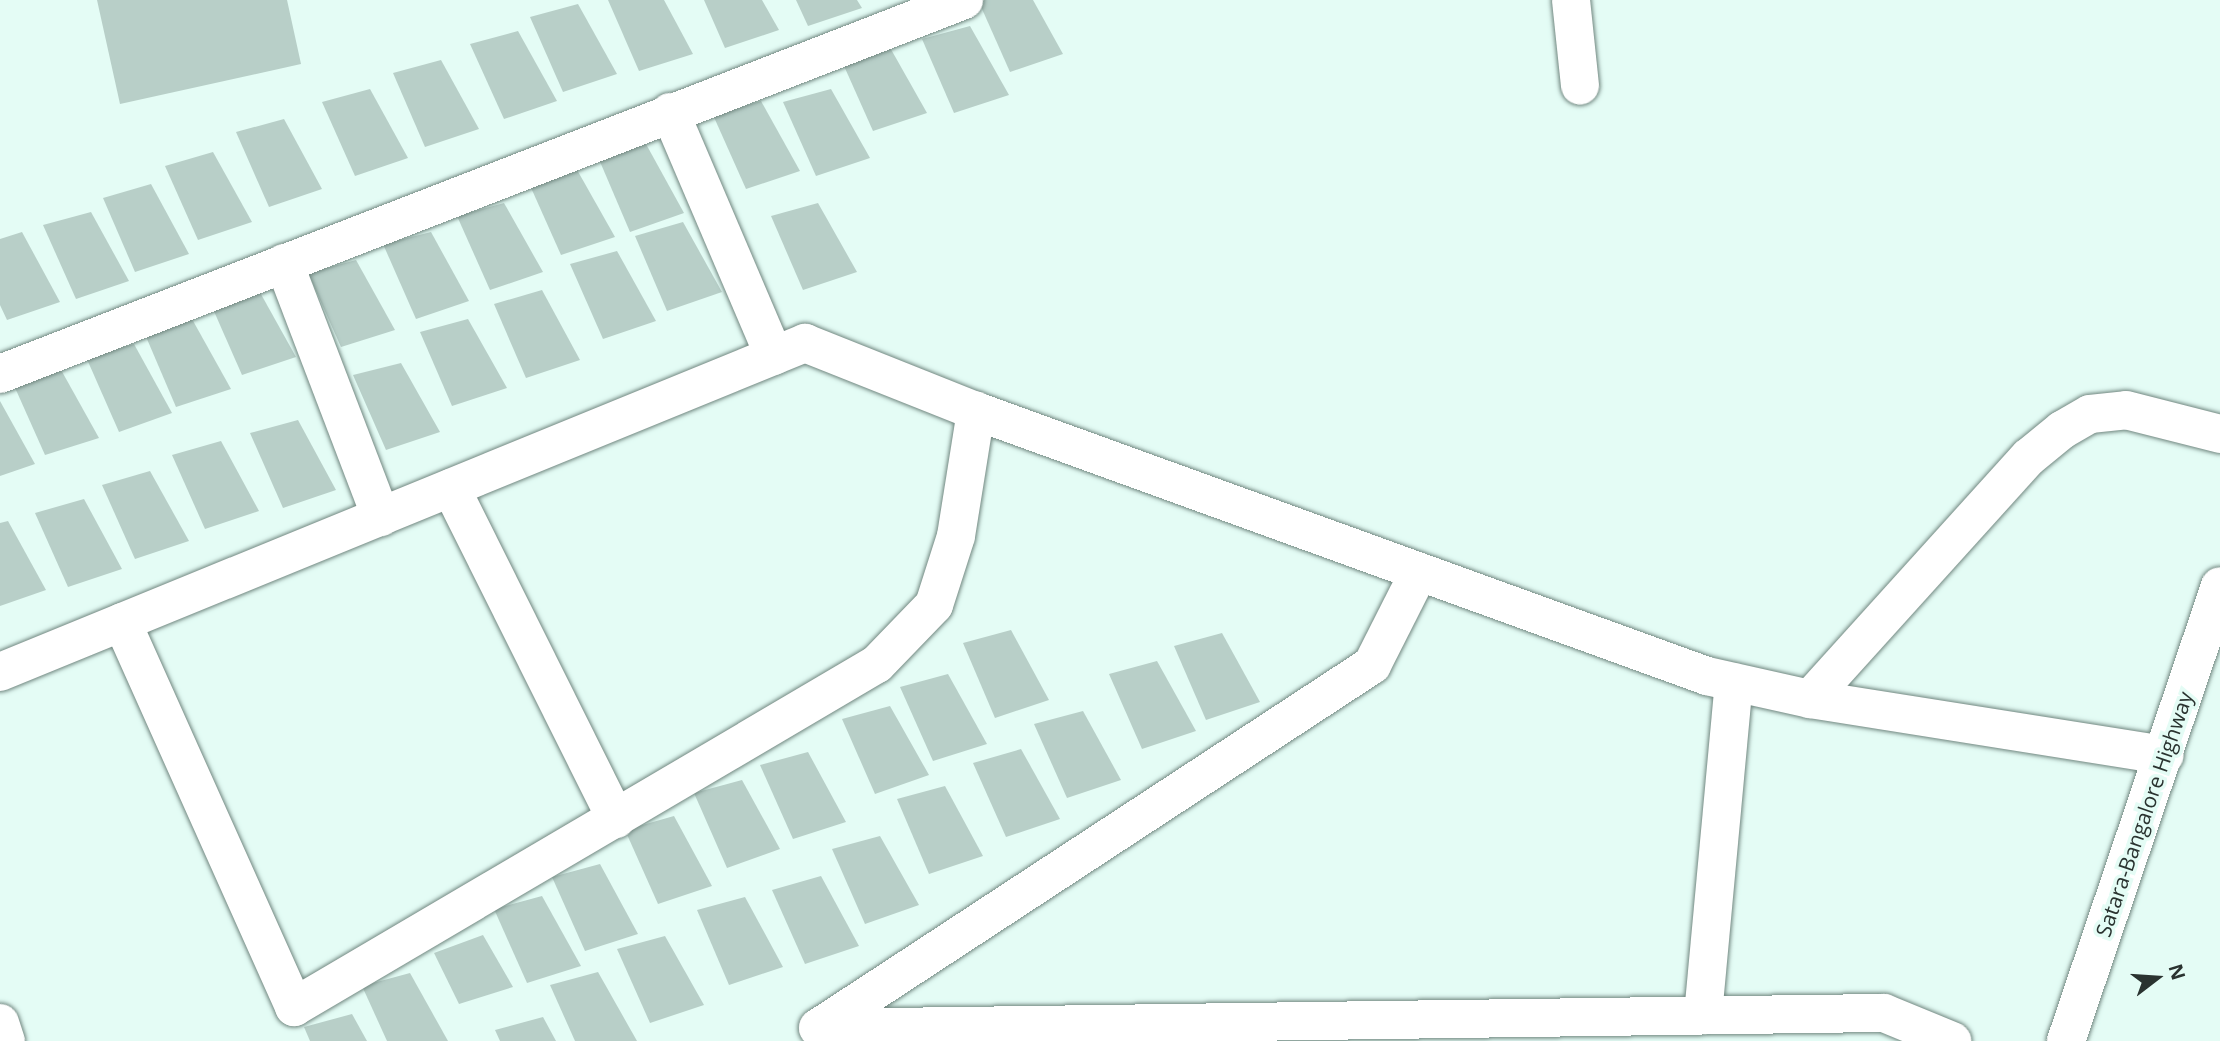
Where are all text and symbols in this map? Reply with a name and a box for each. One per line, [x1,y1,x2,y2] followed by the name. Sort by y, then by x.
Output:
[2090,688,2198,940] street label: Satara-Bangalore Highway
[2122,943,2192,1013] north arrow
[2162,961,2192,983] text: N

